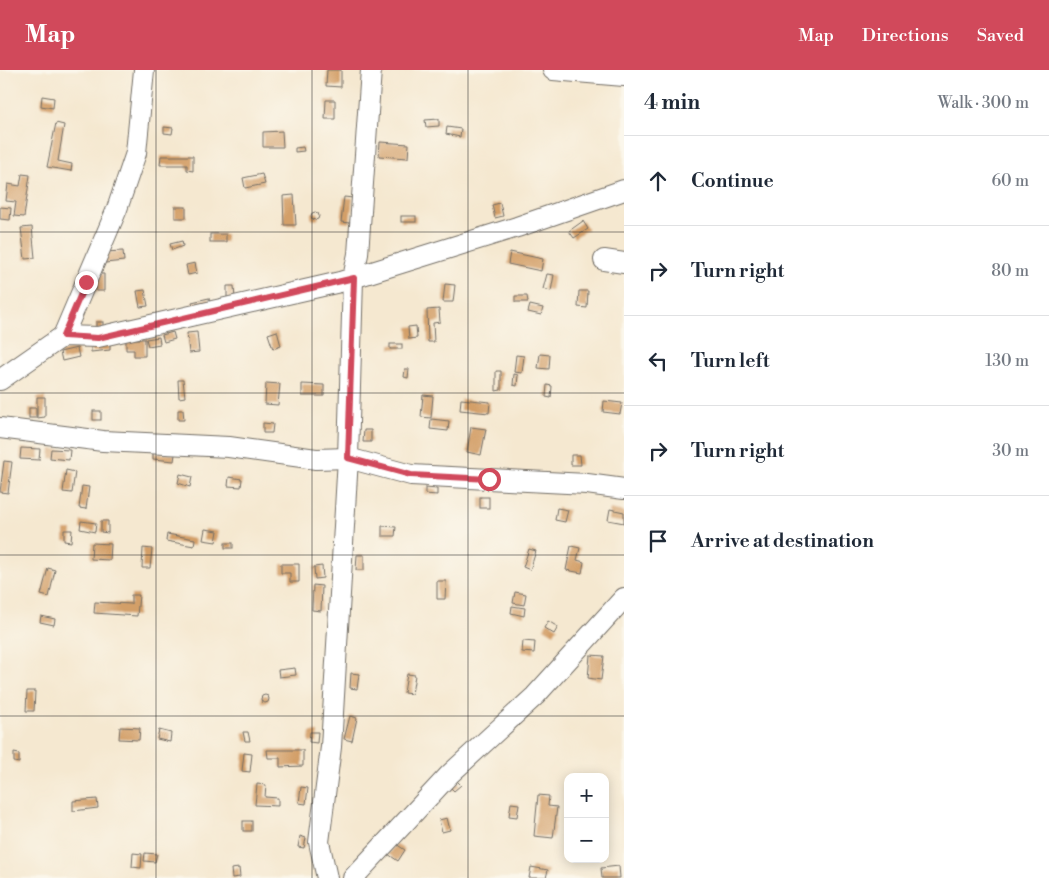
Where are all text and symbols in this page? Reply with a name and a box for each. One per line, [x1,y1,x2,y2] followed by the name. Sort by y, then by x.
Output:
[25,20,75,50] text: Map
[798,24,834,47] text: Map
[862,24,949,47] text: Directions
[977,24,1024,47] text: Saved
[644,90,700,116] text: 4 min
[938,93,1029,113] text: Walk · 300 m
[644,167,672,195] icon: ahead
[691,169,774,193] text: Continue
[991,171,1029,191] text: 60 m
[644,257,672,285] icon: right
[691,259,784,283] text: Turn right
[991,261,1029,281] text: 80 m
[75,271,98,294] route end
[644,347,672,375] icon: left
[691,349,770,373] text: Turn left
[985,351,1029,371] text: 130 m
[644,437,672,465] icon: right
[691,439,784,463] text: Turn right
[992,441,1029,461] text: 30 m
[478,468,501,491] route start
[644,527,672,555] icon: arrive
[691,529,874,553] text: Arrive at destination
[564,773,609,863] map controls
[564,773,609,818] button: +
[564,818,609,863] button: −

